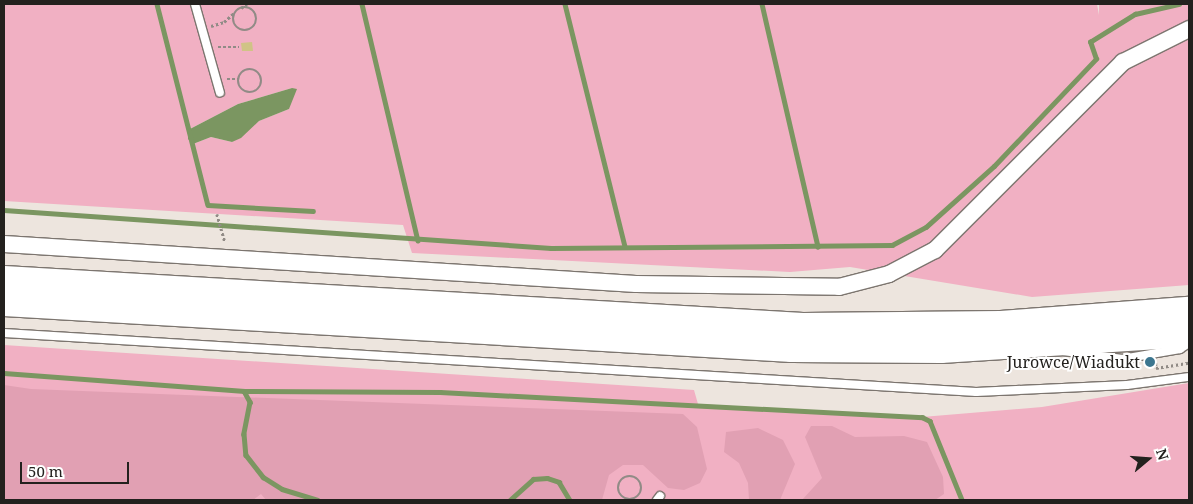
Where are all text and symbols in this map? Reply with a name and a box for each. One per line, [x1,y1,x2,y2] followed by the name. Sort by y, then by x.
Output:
[1007,352,1140,372] place label: Jurowce/Wiadukt
[1144,356,1156,368] marker: Jurowce/Wiadukt
[1123,434,1173,484] north arrow
[1152,446,1173,462] text: N
[22,452,131,484] scale bar
[28,461,63,481] text: 50 m

